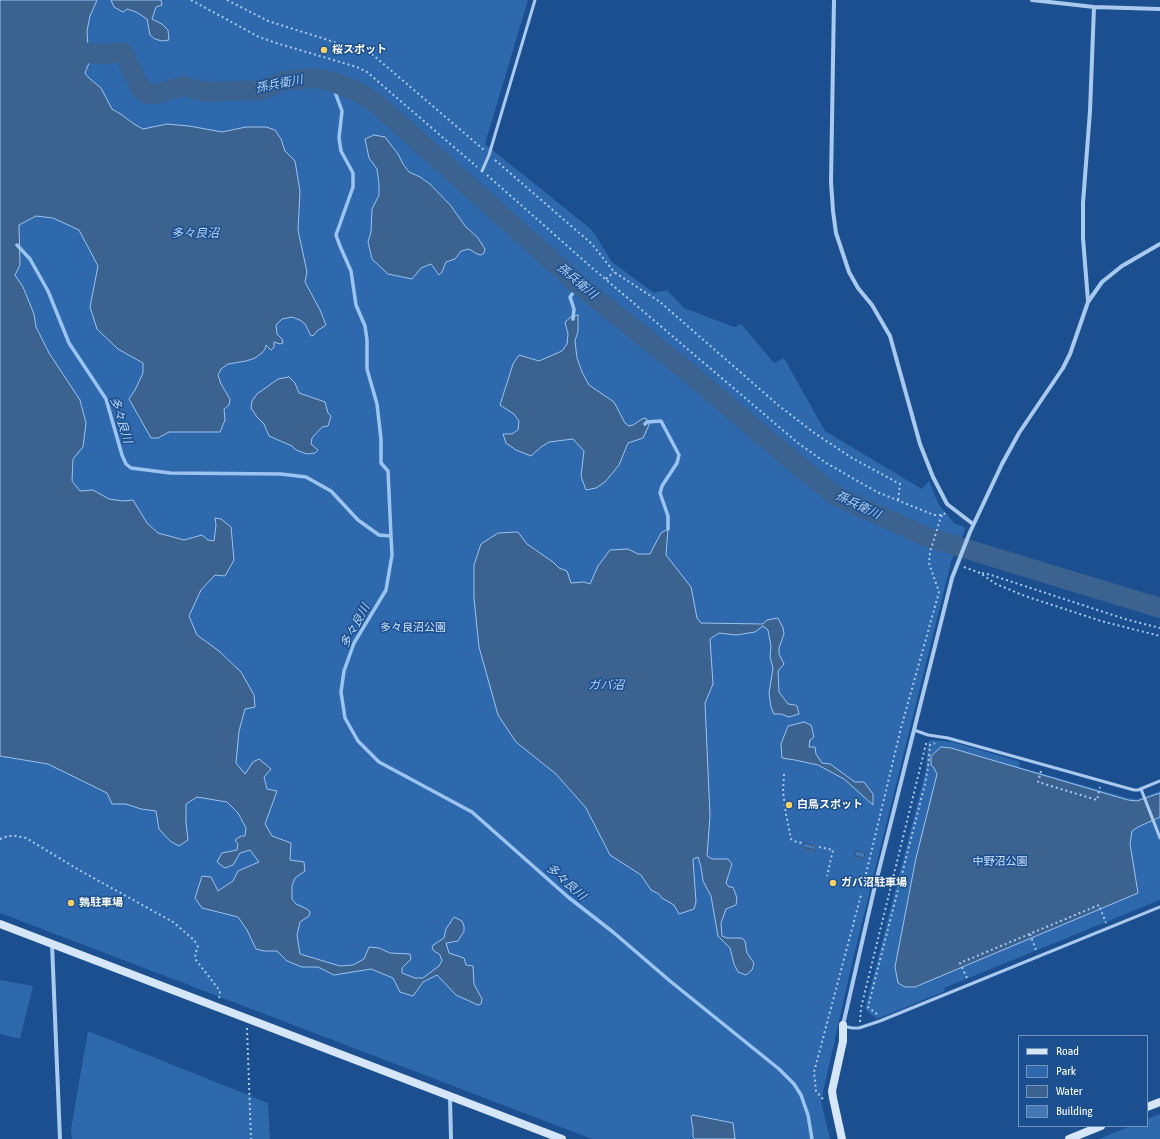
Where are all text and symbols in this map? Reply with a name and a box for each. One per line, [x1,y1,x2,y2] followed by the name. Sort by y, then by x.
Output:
[332,43,387,57] place label: 桜スポット
[319,45,329,55] marker: 桜スポット
[254,72,304,96] water label: 孫兵衛川
[171,226,219,240] water label: 多々良沼
[554,260,600,302] water label: 孫兵衛川
[107,395,135,445] water label: 多々良川
[833,488,883,522] water label: 孫兵衛川
[337,602,373,650] water label: 多々良川
[380,621,446,635] park label: 多々良沼公園
[588,678,624,692] water label: ガバ沼
[797,798,863,812] place label: 白鳥スポット
[784,800,794,810] marker: 白鳥スポット
[973,855,1027,869] park label: 中野沼公園
[543,861,589,903] water label: 多々良川
[841,876,907,890] place label: ガバ沼駐車場
[828,878,838,888] marker: ガバ沼駐車場
[79,896,123,910] place label: 鶉駐車場
[66,898,76,908] marker: 鶉駐車場
[1018,1035,1148,1127] legend
[1056,1044,1079,1058] text: Road
[1056,1064,1076,1078] text: Park
[1056,1084,1082,1098] text: Water
[1056,1104,1093,1118] text: Building

